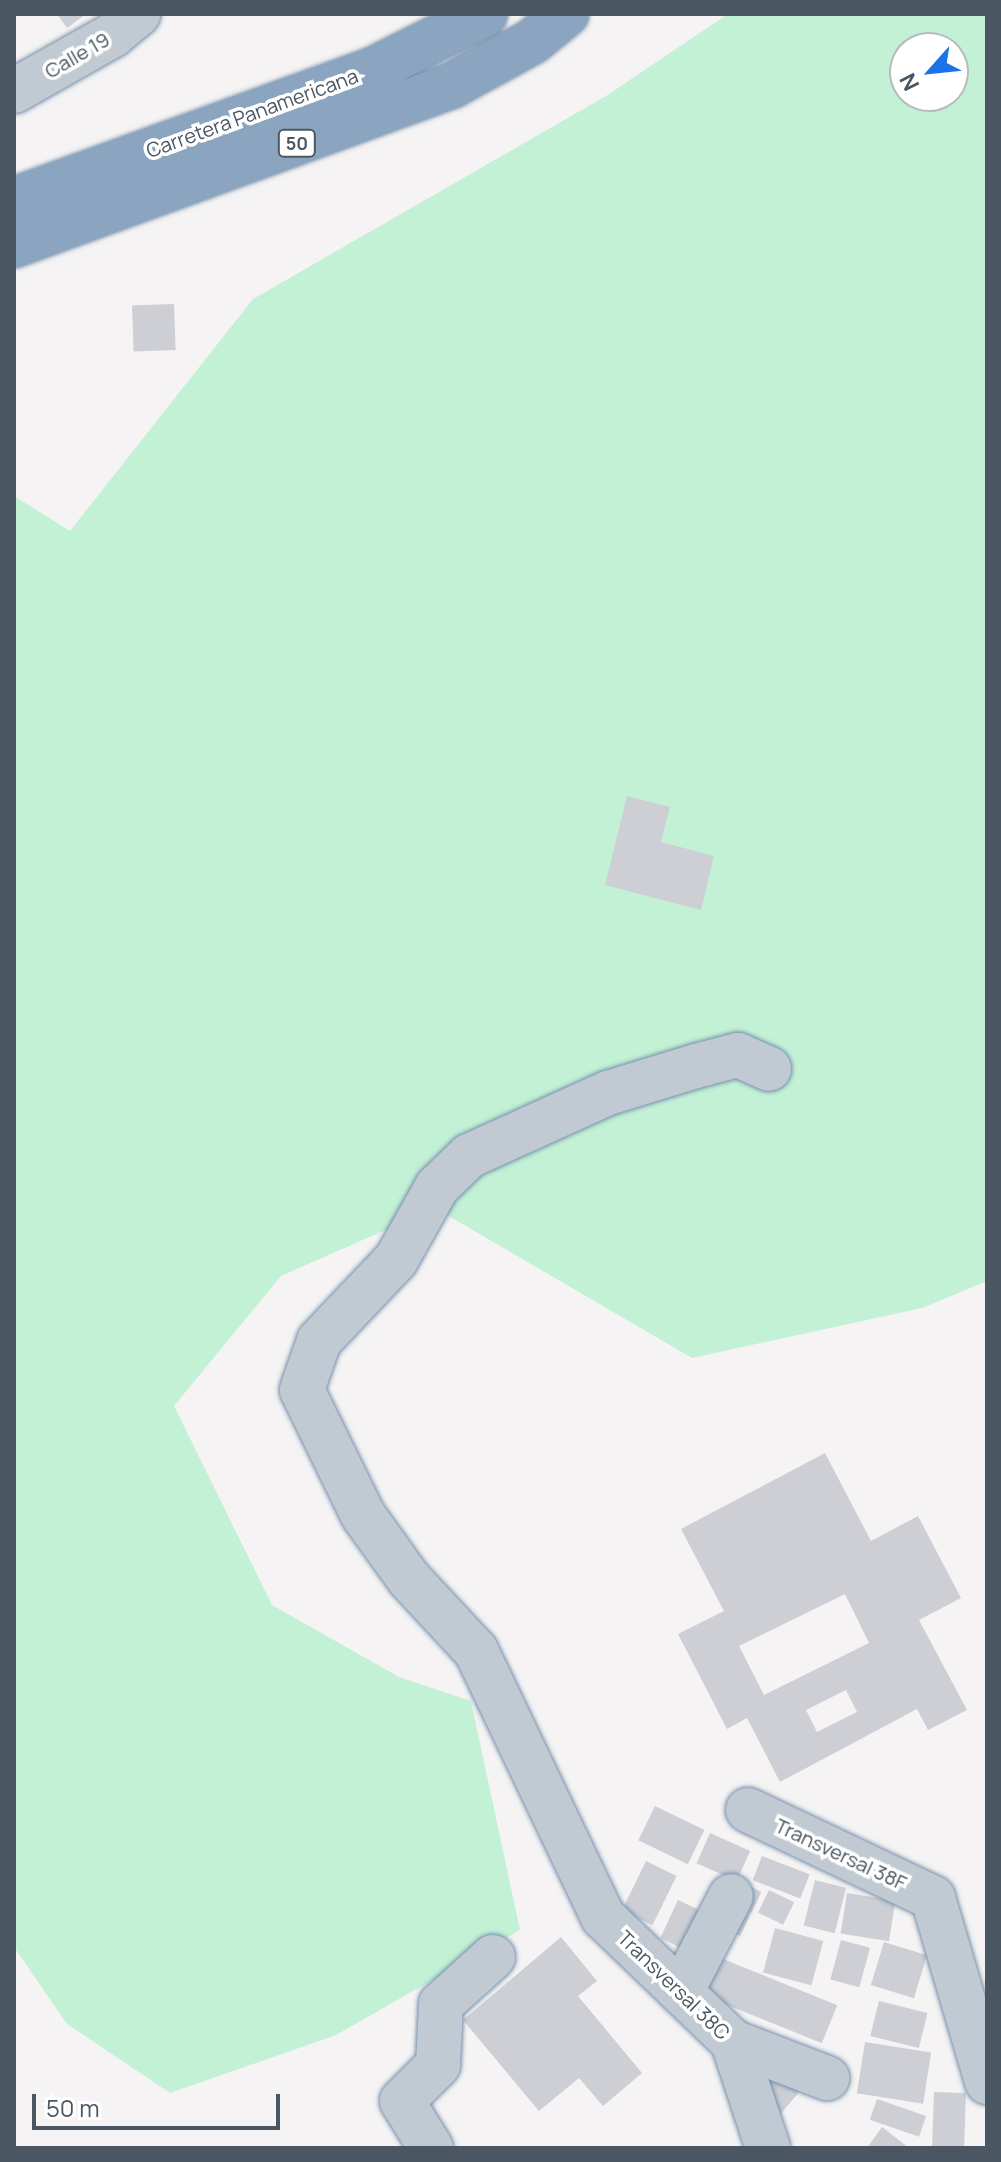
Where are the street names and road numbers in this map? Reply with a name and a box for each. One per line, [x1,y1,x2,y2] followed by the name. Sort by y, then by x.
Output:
[40,27,114,83] street label: Calle 19
[143,63,361,163] street label: Carretera Panamericana
[277,129,317,157] road number: 50
[772,1813,910,1895] street label: Transversal 38F
[613,1926,735,2044] street label: Transversal 38C

